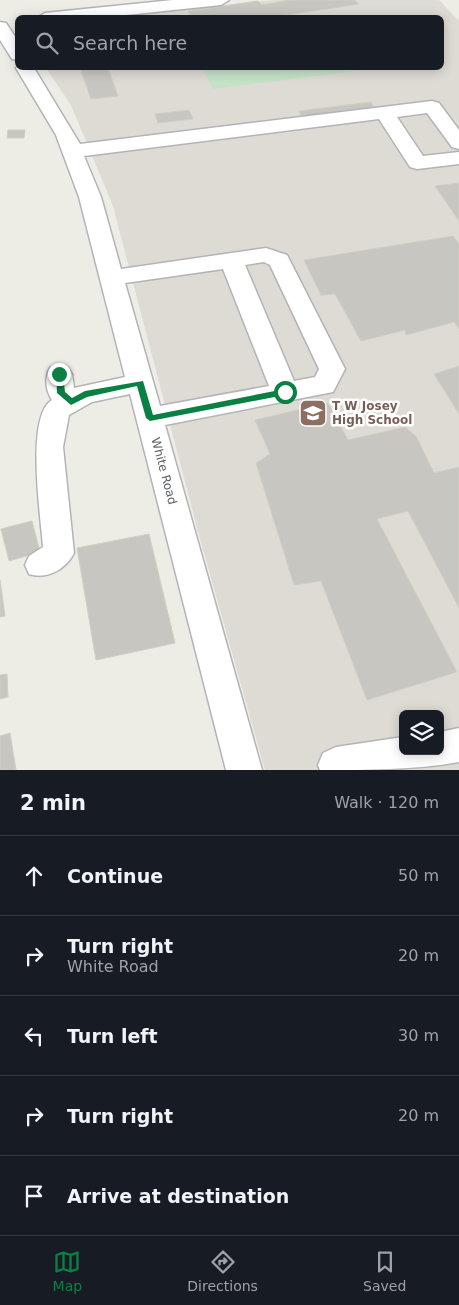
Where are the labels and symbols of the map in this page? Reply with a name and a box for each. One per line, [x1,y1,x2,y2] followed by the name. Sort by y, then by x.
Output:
[48,363,71,386] route end
[274,381,297,404] route start
[298,398,328,428] school or university icon: T W Josey High School
[332,399,412,427] place label: T W Josey High School
[148,436,180,506] street label: White Road

